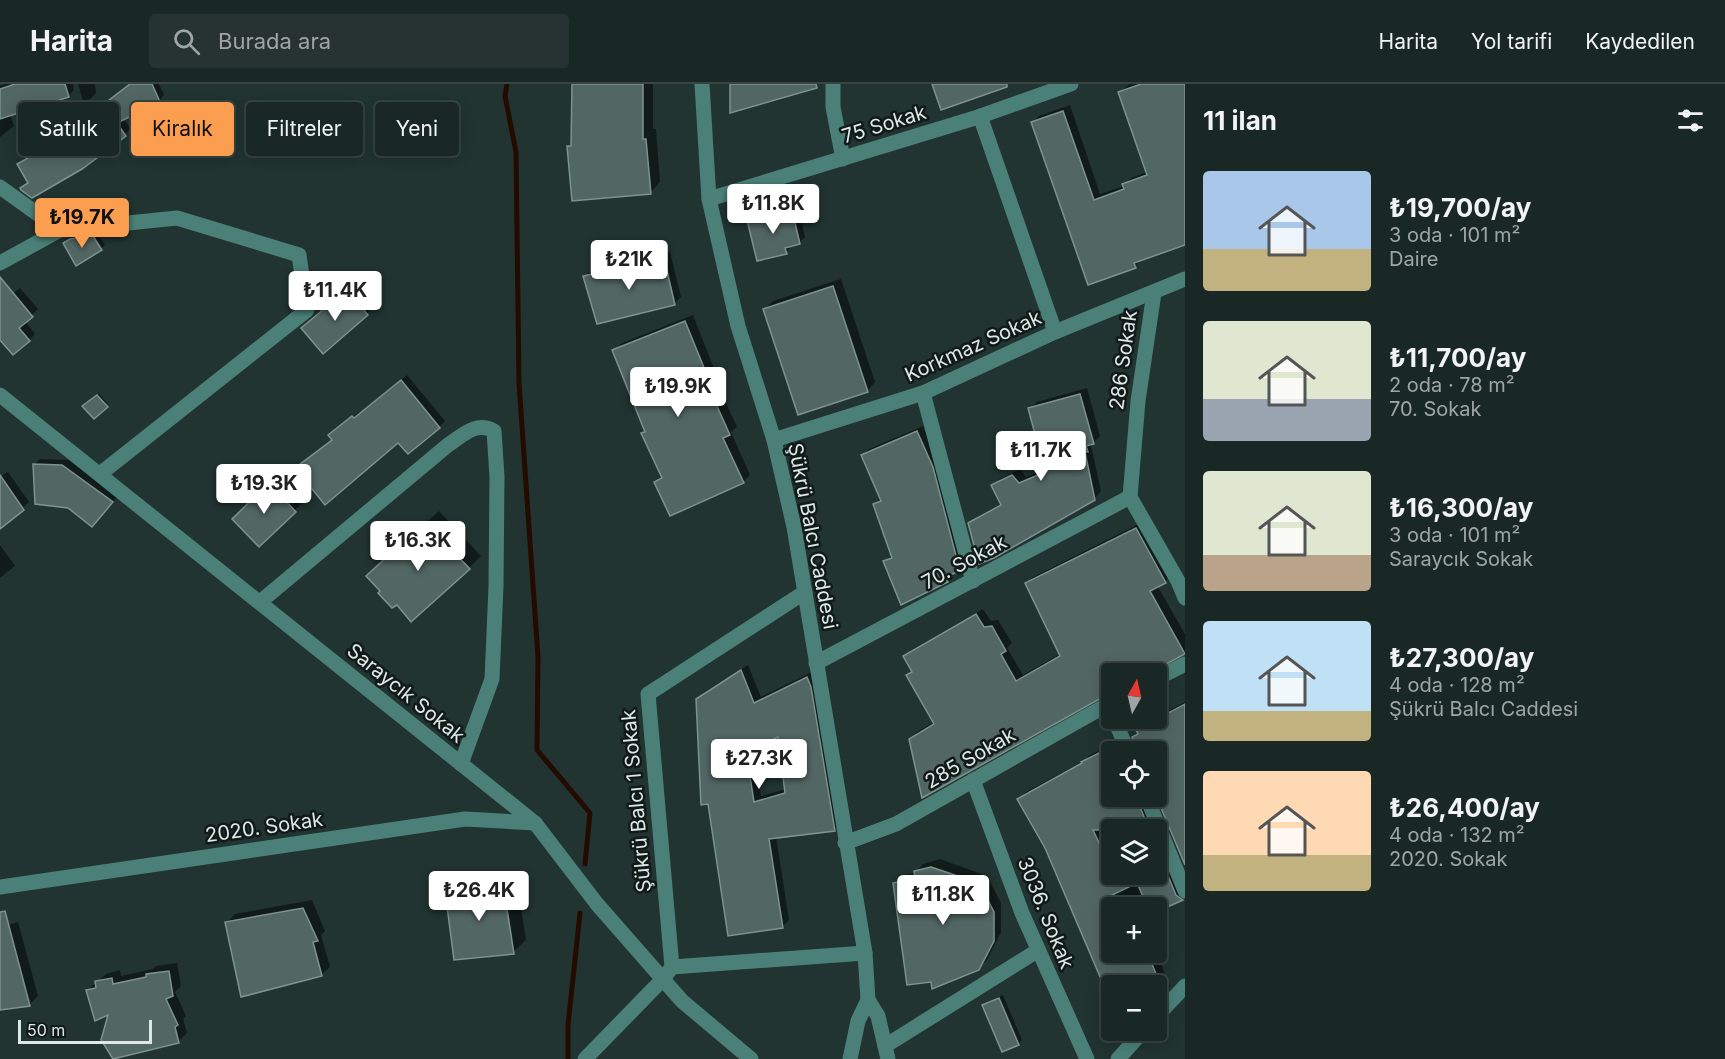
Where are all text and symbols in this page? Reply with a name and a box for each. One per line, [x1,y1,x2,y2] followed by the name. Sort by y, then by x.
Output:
[149,14,569,68] search box
[30,24,113,58] text: Harita
[170,25,203,58] icon: search
[218,28,331,54] text: Burada ara
[1379,29,1438,54] text: Harita
[1471,29,1552,54] text: Yol tarifi
[1585,29,1695,54] text: Kaydedilen
[839,100,929,148] street label: 75 Sokak
[18,102,119,156] chip: Satılık
[131,102,234,156] chip: Kiralık
[246,102,363,156] chip: Filtreler
[375,102,459,156] chip: Yeni
[1674,104,1707,137] icon: filters
[1203,105,1277,136] text: 11 ilan
[724,184,822,235] pin: ₺11.8K
[741,191,805,215] text: ₺11.8K
[1389,192,1531,223] text: ₺19,700/ay
[1251,195,1323,267] icon: home
[33,198,131,249] pin: ₺19.7K
[49,205,115,229] text: ₺19.7K
[1389,223,1520,247] text: 3 oda · 101 m²
[593,240,665,291] pin: ₺21K
[605,247,653,271] text: ₺21K
[1389,247,1438,271] text: Daire
[286,271,384,322] pin: ₺11.4K
[303,278,367,302] text: ₺11.4K
[901,305,1045,387] street label: Korkmaz Sokak
[1104,308,1142,411] street label: 286 Sokak
[1389,342,1526,373] text: ₺11,700/ay
[1251,345,1323,417] icon: home
[629,367,727,418] pin: ₺19.9K
[1389,373,1515,397] text: 2 oda · 78 m²
[644,374,712,398] text: ₺19.9K
[1389,397,1482,421] text: 70. Sokak
[992,431,1090,482] pin: ₺11.7K
[1010,438,1072,462] text: ₺11.7K
[783,441,843,631] street label: Şükrü Balcı Caddesi
[215,464,313,515] pin: ₺19.3K
[230,471,298,495] text: ₺19.3K
[1389,492,1533,523] text: ₺16,300/ay
[1251,495,1323,567] icon: home
[369,521,467,572] pin: ₺16.3K
[1389,523,1520,547] text: 3 oda · 101 m²
[384,528,452,552] text: ₺16.3K
[918,530,1010,594] street label: 70. Sokak
[1389,547,1533,571] text: Saraycık Sokak
[342,638,470,748] street label: Saraycık Sokak
[1389,642,1534,673] text: ₺27,300/ay
[1251,645,1323,717] icon: home
[1101,663,1167,729] north arrow
[1101,663,1167,1041] map controls
[1389,673,1525,697] text: 4 oda · 128 m²
[1389,697,1578,721] text: Şükrü Balcı Caddesi
[616,709,656,893] street label: Şükrü Balcı 1 Sokak
[921,723,1019,793] street label: 285 Sokak
[710,739,808,790] pin: ₺27.3K
[1101,741,1167,807] button: locate
[725,746,793,770] text: ₺27.3K
[1389,792,1540,823] text: ₺26,400/ay
[1251,795,1323,867] icon: home
[204,807,324,847] street label: 2020. Sokak
[1101,819,1167,885] button: layers
[1389,823,1525,847] text: 4 oda · 132 m²
[1389,847,1508,871] text: 2020. Sokak
[1013,854,1079,972] street label: 3036. Sokak
[430,871,528,922] pin: ₺26.4K
[894,875,992,926] pin: ₺11.8K
[443,878,515,902] text: ₺26.4K
[911,882,975,906] text: ₺11.8K
[1101,897,1167,963] button: +
[1101,975,1167,1041] button: −
[18,1017,152,1044] scale bar
[27,1020,65,1040] text: 50 m

